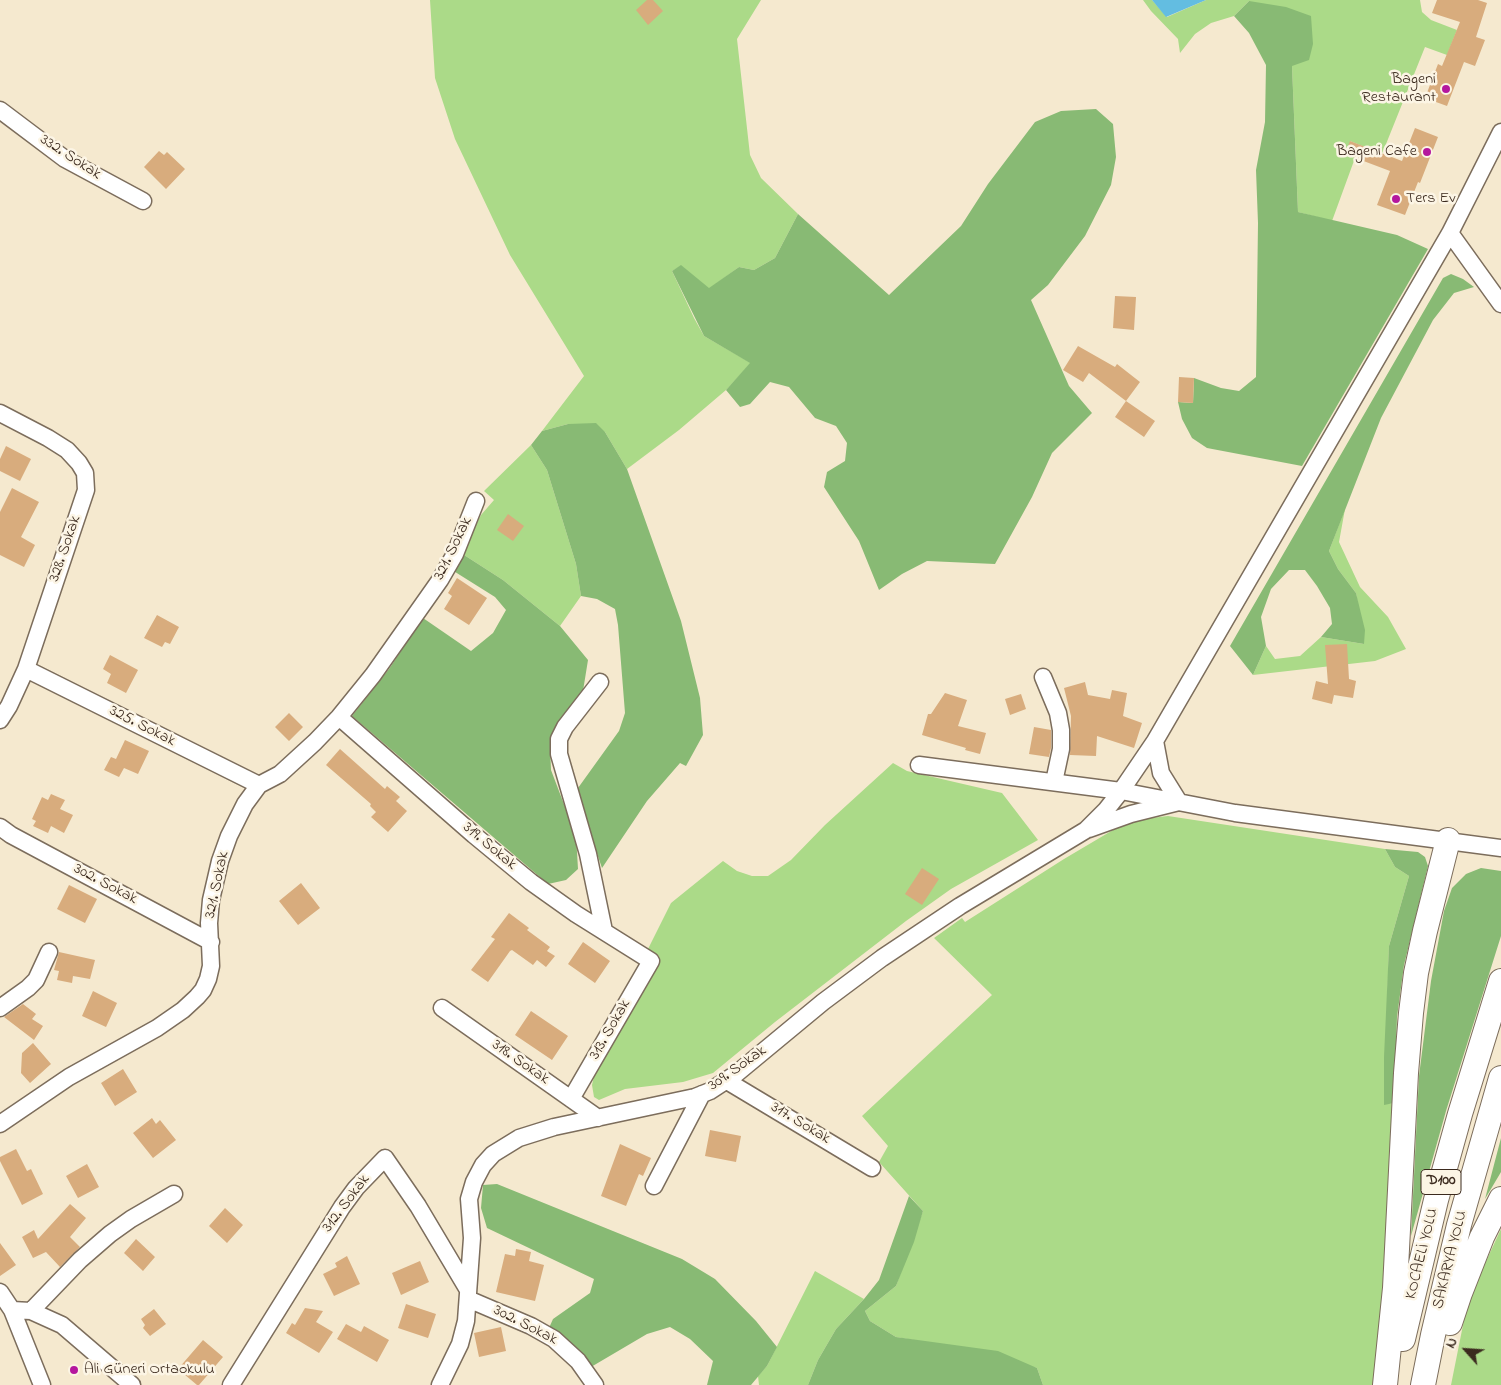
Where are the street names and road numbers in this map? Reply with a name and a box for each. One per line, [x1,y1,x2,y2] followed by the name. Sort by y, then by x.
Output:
[36,131,104,185] street label: 332. Sokak
[46,513,86,585] street label: 328. Sokak
[431,514,477,584] street label: 321. Sokak
[106,702,178,752] street label: 325. Sokak
[458,819,520,875] street label: 319. Sokak
[202,850,234,920] street label: 321. Sokak
[70,860,140,910] street label: 302. Sokak
[586,996,636,1064] street label: 313. Sokak
[488,1036,552,1090] street label: 318. Sokak
[705,1042,771,1096] street label: 309. Sokak
[767,1099,833,1149] street label: 317. Sokak
[1421,1170,1461,1194] road number: D100
[319,1171,375,1237] street label: 312. Sokak
[1402,1207,1444,1301] street label: KOCAELİ YOLU
[1430,1209,1472,1311] street label: SAKARYA YOLU
[490,1302,560,1350] street label: 302. Sokak

